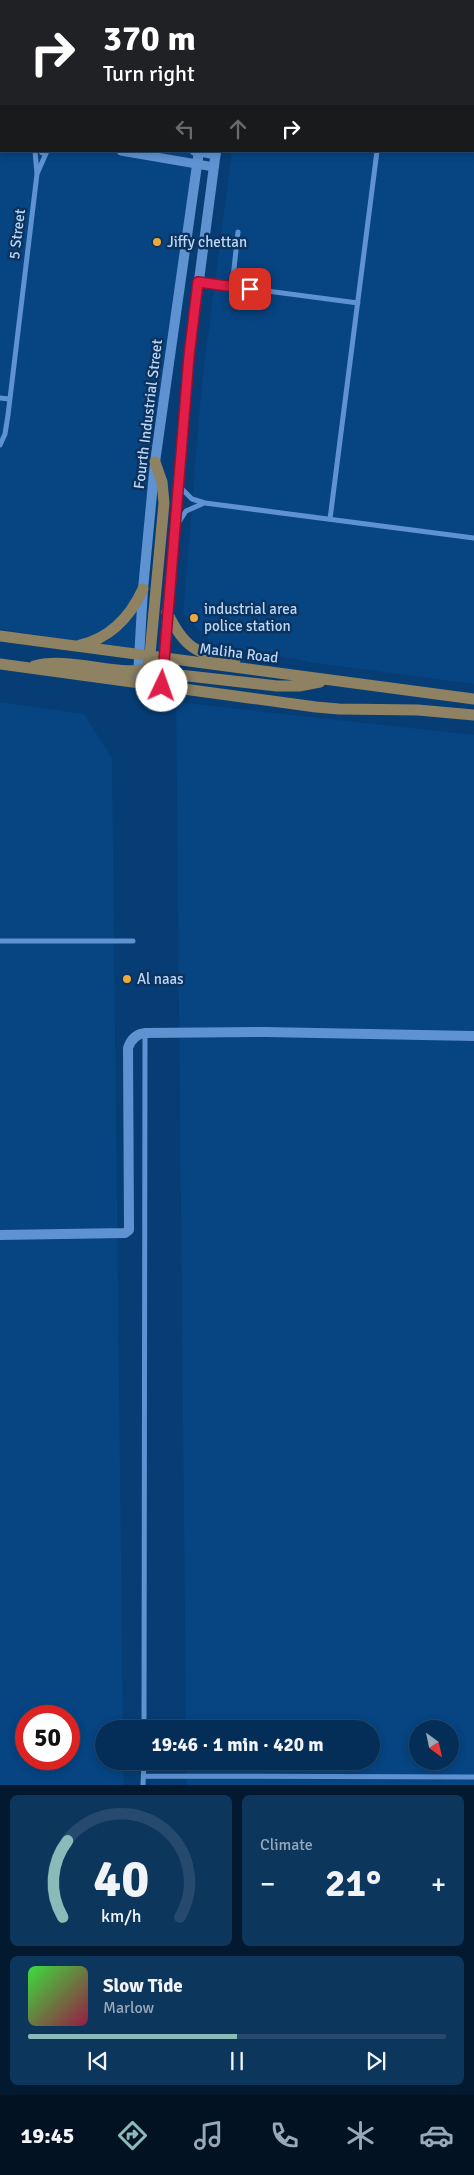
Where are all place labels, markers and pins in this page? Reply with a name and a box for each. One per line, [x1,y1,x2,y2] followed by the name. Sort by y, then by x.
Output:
[167,233,247,251] place label: Jiffy chettan
[151,236,163,248] marker: Jiffy chettan
[229,268,271,310] pin
[204,600,297,635] place label: industrial area police station
[188,612,200,624] marker: industrial area police station
[137,970,184,988] place label: Al naas
[121,973,133,985] marker: Al naas

